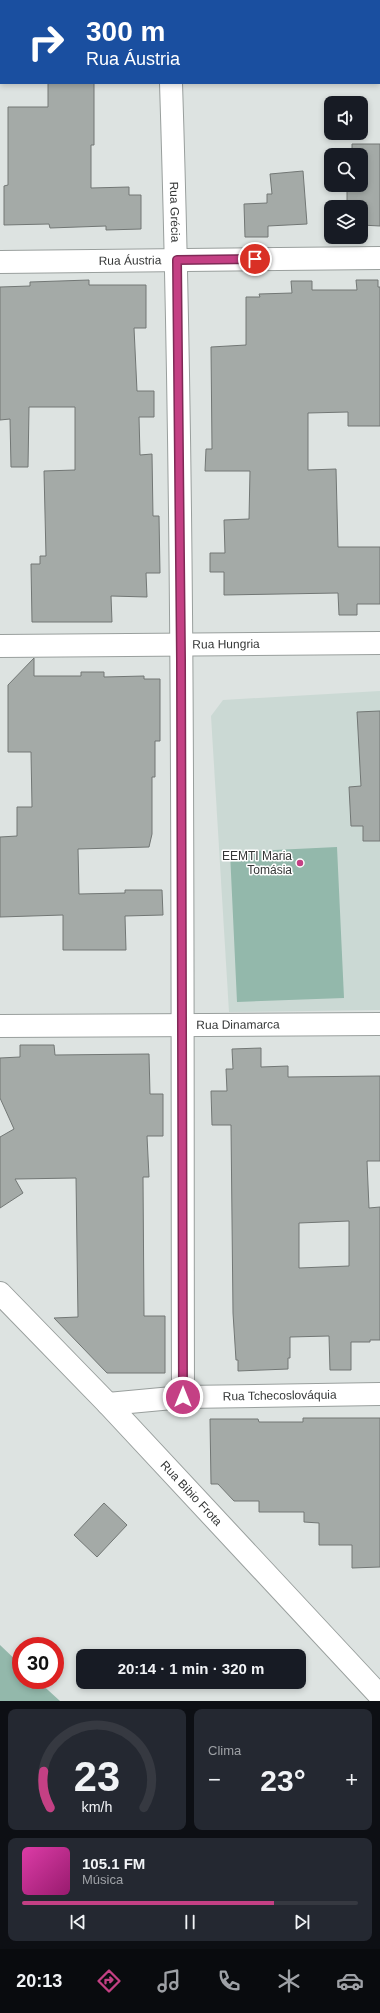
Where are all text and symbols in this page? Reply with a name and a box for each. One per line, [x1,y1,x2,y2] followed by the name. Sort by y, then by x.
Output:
[20,16,72,68] icon: right
[86,16,165,47] text: 300 m
[86,49,180,69] text: Rua Áustria
[324,96,368,244] map controls
[324,96,368,140] button: sound
[324,148,368,192] button: search
[167,181,182,243] street label: Rua Grécia
[324,200,368,244] button: layers
[238,242,272,276] pin
[244,248,266,270] icon: arrive
[99,253,162,268] street label: Rua Áustria
[192,637,260,651] street label: Rua Hungria
[222,849,292,877] place label: EEMTI Maria Tomásia
[295,858,305,868] marker: EEMTI Maria Tomásia
[196,1018,280,1032] street label: Rua Dinamarca
[162,1376,204,1418] position arrow
[223,1388,337,1403] street label: Rua Tchecoslováquia
[158,1458,225,1529] street label: Rua Bibio Frota
[12,1637,64,1689] speed limit sign: 30
[118,1660,264,1677] text: 20:14 · 1 min · 320 m
[208,1743,241,1758] text: Clima
[74,1752,120,1799] text: 23
[260,1764,306,1797] text: 23°
[208,1767,221,1792] text: −
[345,1767,358,1792] text: +
[82,1798,113,1814] text: km/h
[82,1855,145,1872] text: 105.1 FM
[82,1872,123,1887] text: Música
[67,1911,89,1933] icon: previous
[179,1911,201,1933] icon: pause
[291,1911,313,1933] icon: next
[95,1967,123,1995] icon: directions
[155,1967,183,1995] icon: music
[215,1967,243,1995] icon: phone
[275,1967,303,1995] icon: climate
[336,1967,364,1995] icon: car
[16,1971,62,1991] text: 20:13

